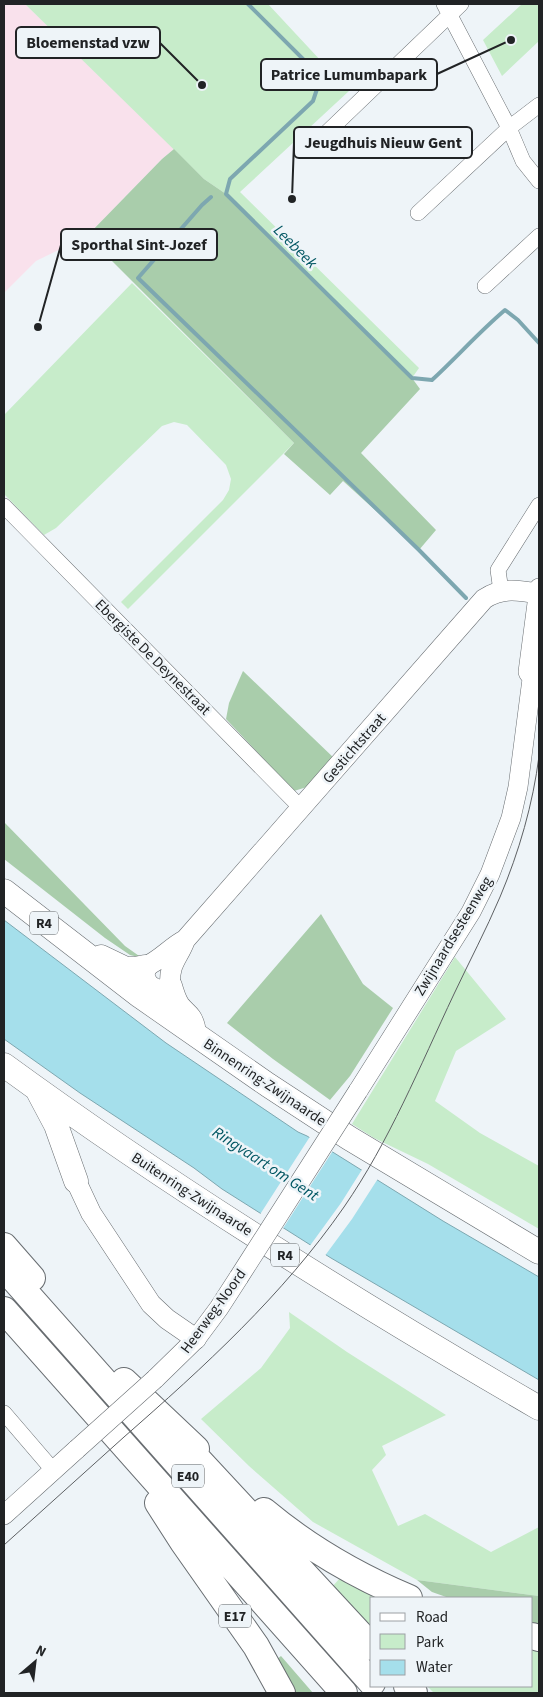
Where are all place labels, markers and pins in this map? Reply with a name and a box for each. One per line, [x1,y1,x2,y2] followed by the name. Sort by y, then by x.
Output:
[16,27,160,58] callout: Bloemenstad vzw
[261,59,437,90] callout: Patrice Lumumbapark
[294,127,472,158] callout: Jeugdhuis Nieuw Gent
[61,229,217,260] callout: Sporthal Sint-Jozef

